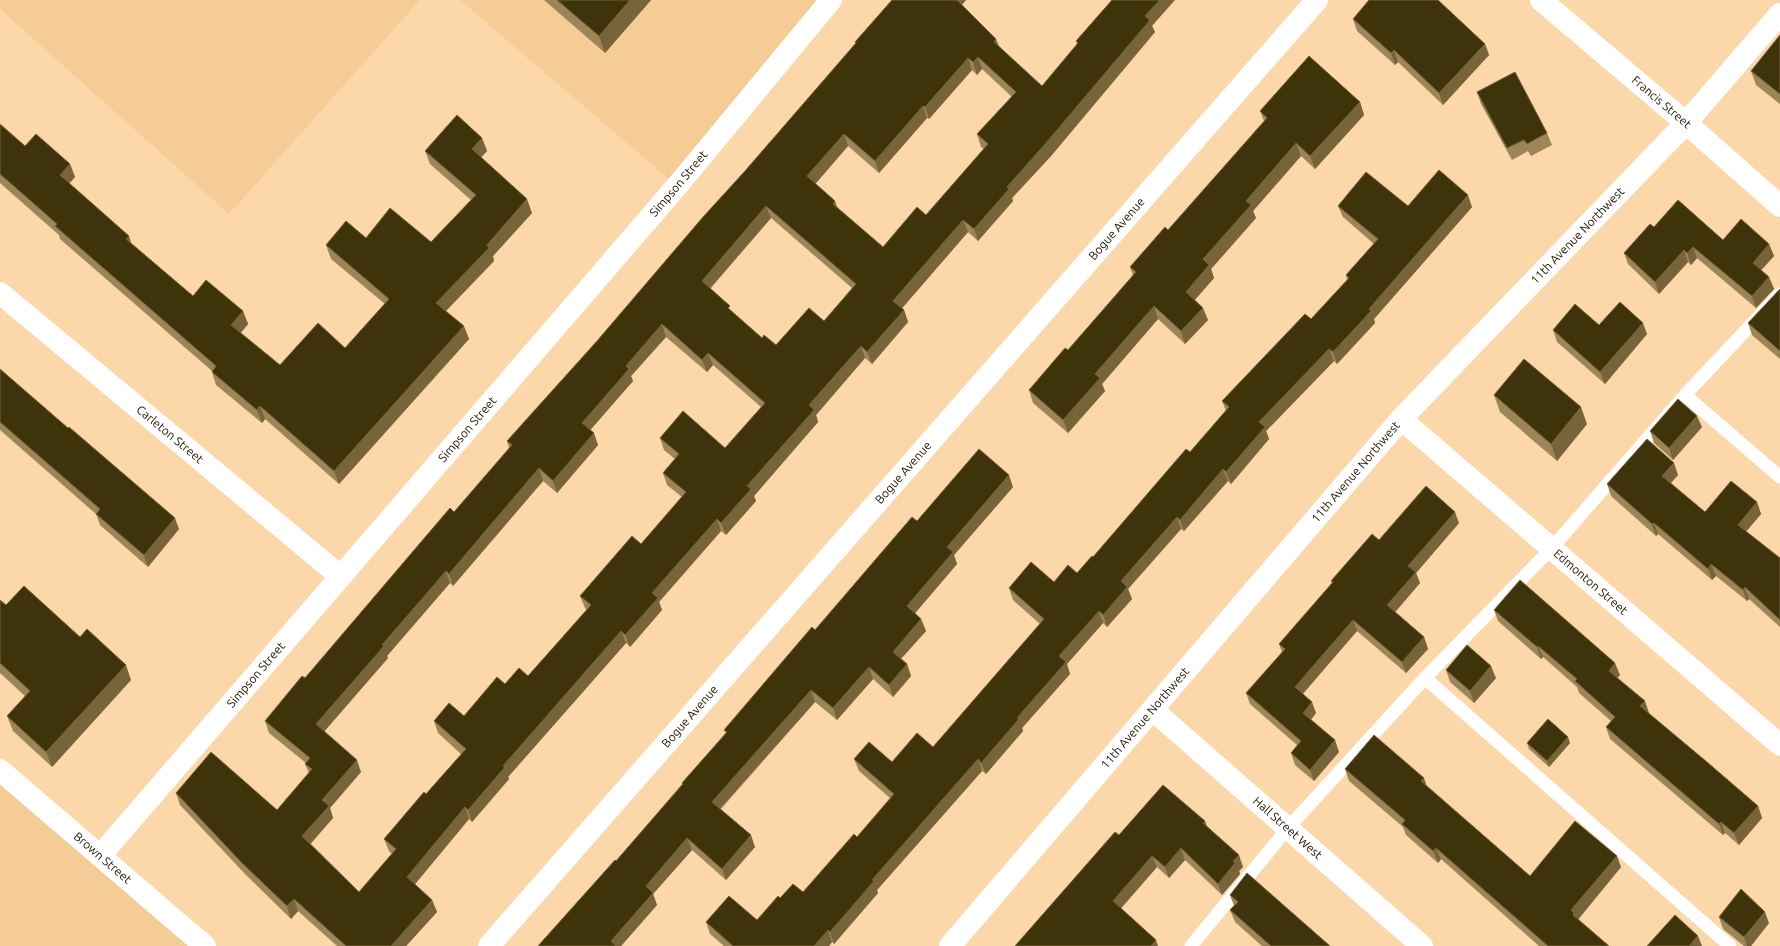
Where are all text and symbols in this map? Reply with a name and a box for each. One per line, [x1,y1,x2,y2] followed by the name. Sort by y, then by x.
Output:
[1630,73,1694,131] street label: Francis Street
[647,148,710,219] street label: Simpson Street
[1528,184,1627,286] street label: 11th Avenue Northwest
[1086,195,1147,262] street label: Bogue Avenue
[435,394,499,464] street label: Simpson Street
[134,403,206,466] street label: Carleton Street
[1309,418,1402,525] street label: 11th Avenue Northwest
[872,439,934,506] street label: Bogue Avenue
[1551,546,1630,617] street label: Edmonton Street
[224,639,287,710] street label: Simpson Street
[1098,664,1192,771] street label: 11th Avenue Northwest
[659,682,720,750] street label: Bogue Avenue
[1251,794,1325,862] street label: Hall Street West
[71,829,134,886] street label: Brown Street

